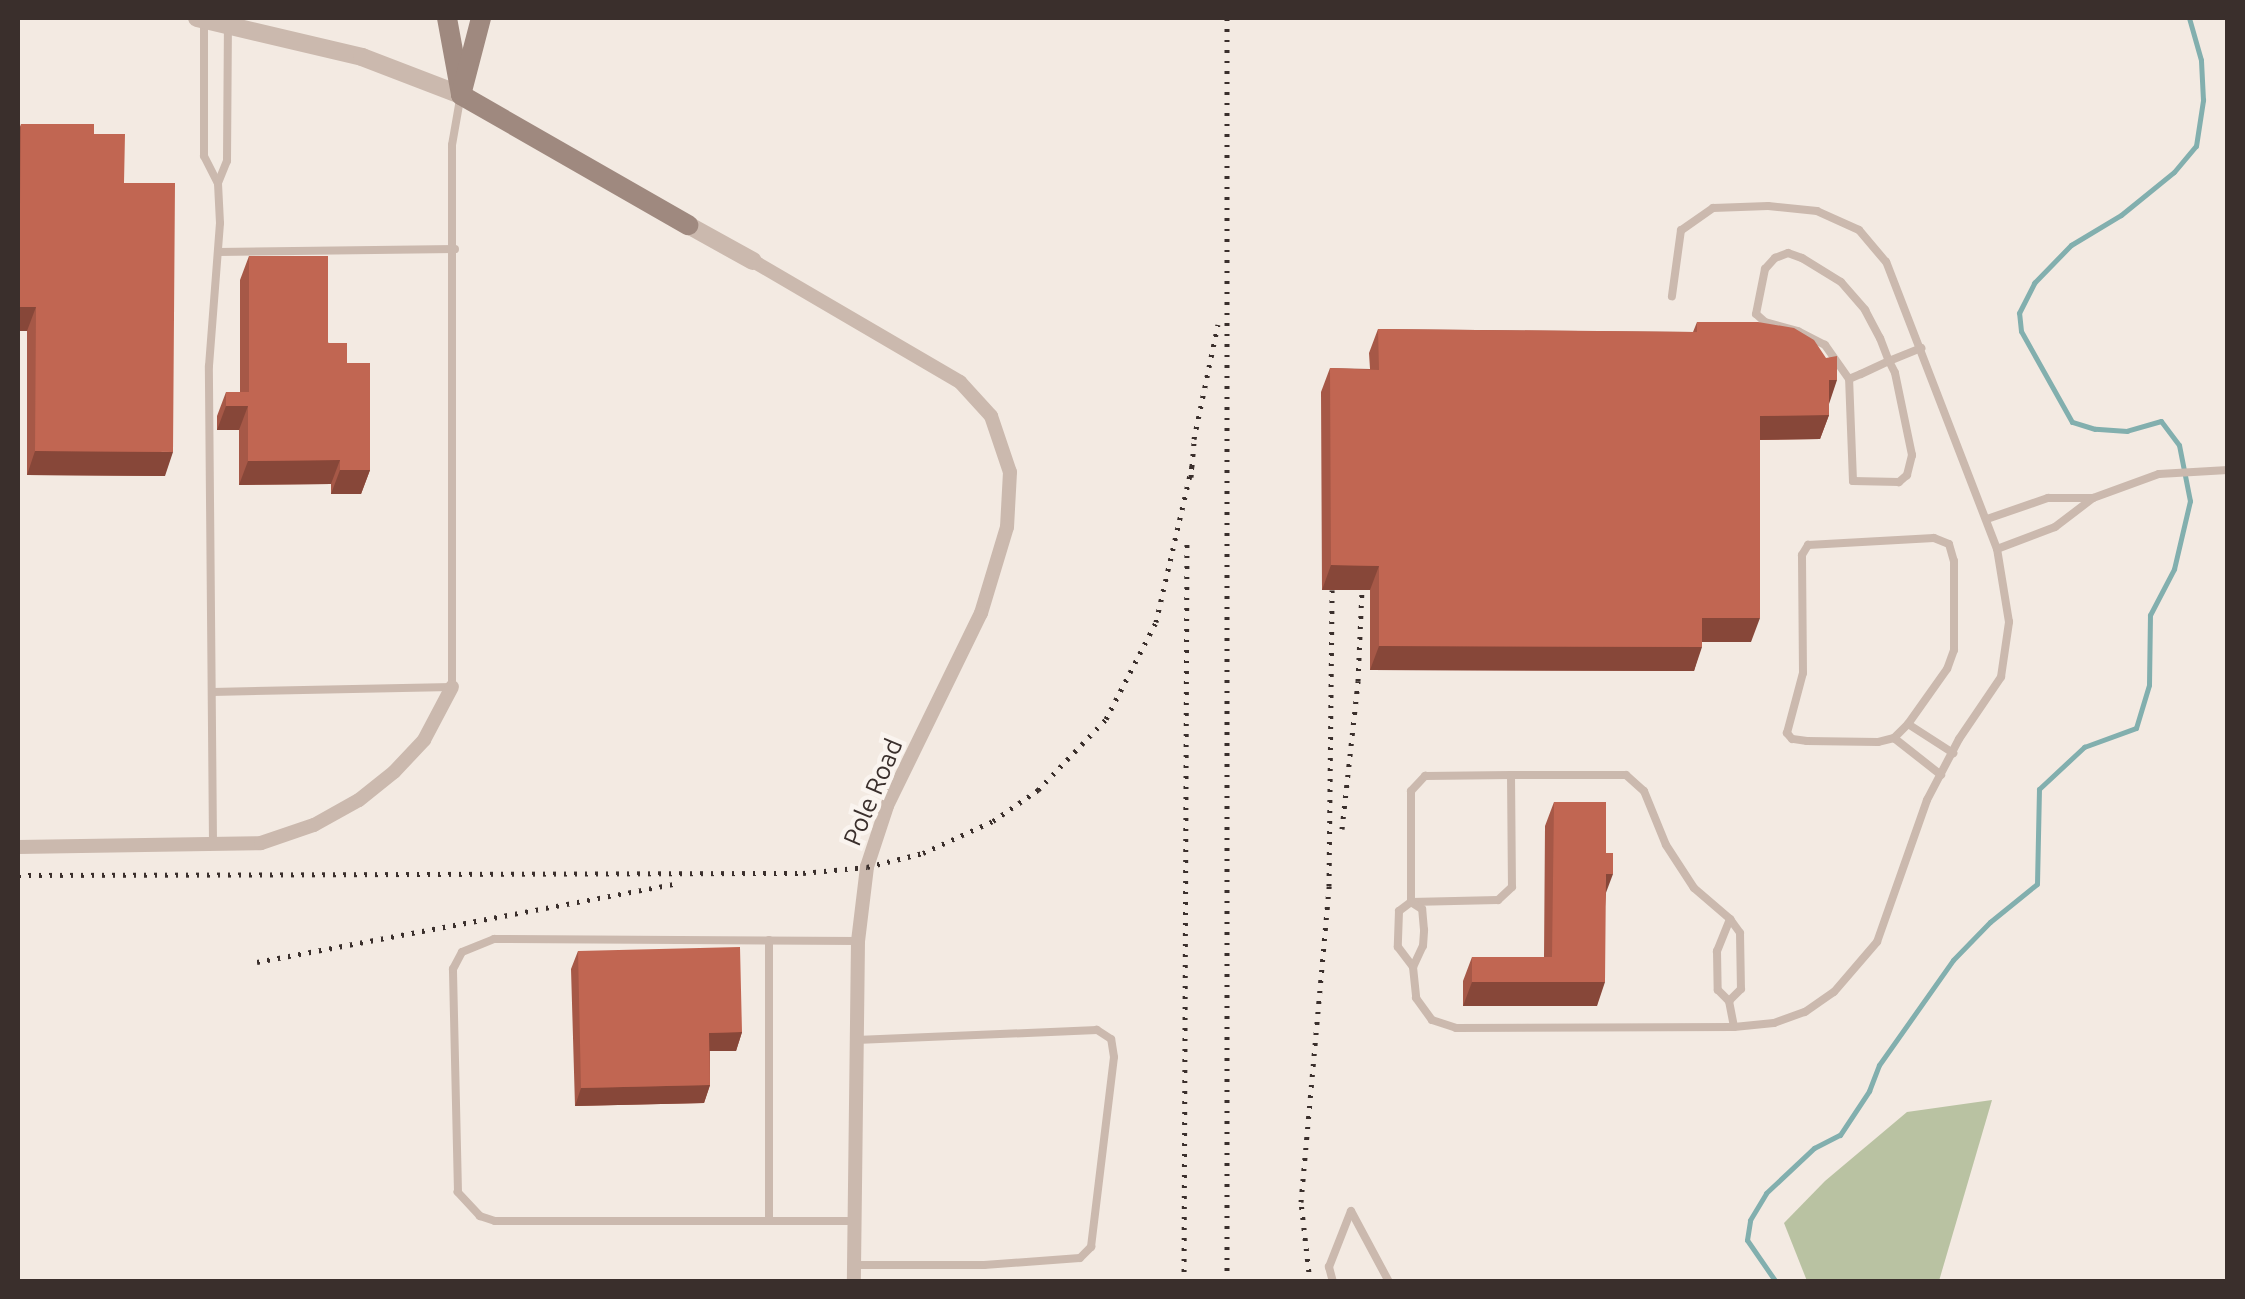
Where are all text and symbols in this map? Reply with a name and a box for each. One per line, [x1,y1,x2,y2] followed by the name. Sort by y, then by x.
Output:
[837,734,909,850] street label: Pole Road

